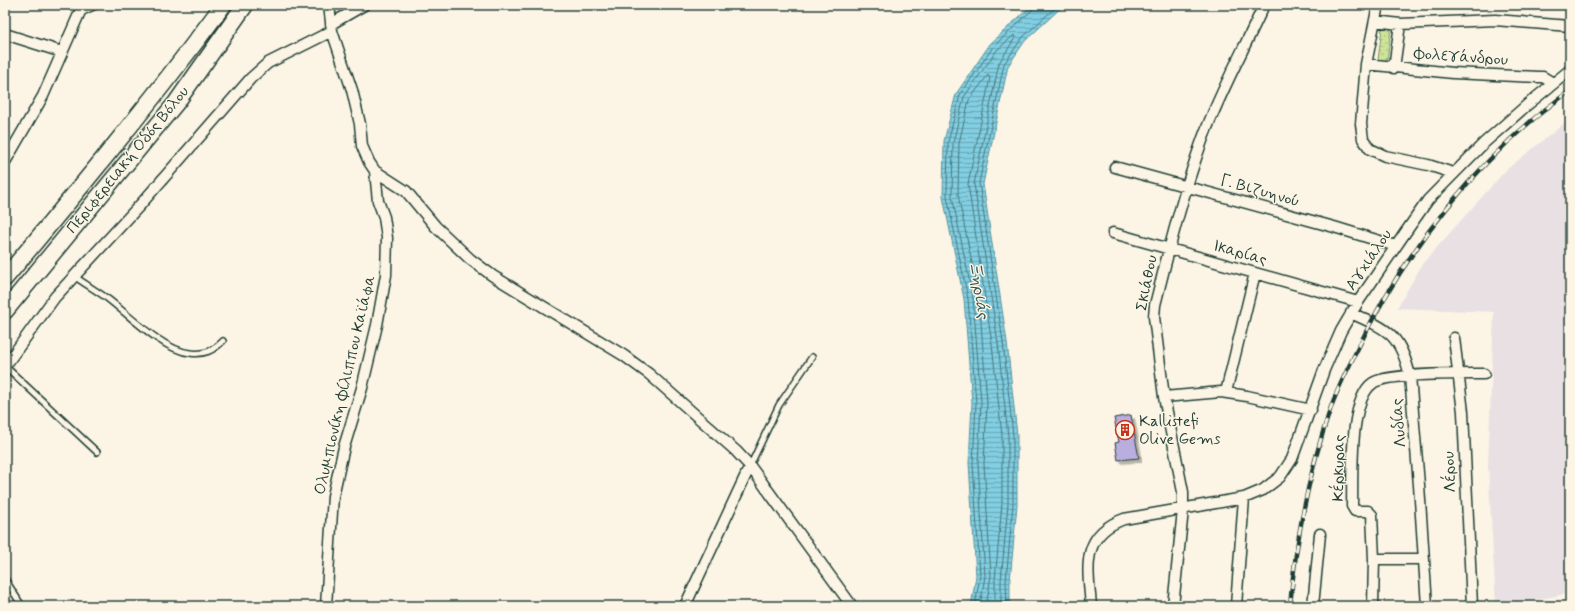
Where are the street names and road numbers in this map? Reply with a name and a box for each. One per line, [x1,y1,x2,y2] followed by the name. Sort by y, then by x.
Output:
[1412,43,1509,71] street label: Φολεγάνδρου
[62,82,194,238] street label: Περιφερειακή Οδός Βόλου
[1218,170,1302,212] street label: Γ. Βιζυηνού
[1341,225,1397,295] street label: Αγχιάλου
[1211,235,1269,271] street label: Ικαρίας
[1131,253,1163,313] street label: Σκιάθου
[309,273,381,497] street label: Ολυμπιονίκη Φίλιππου Καϊάφα
[1386,397,1412,449] street label: Λυδίας
[1327,434,1350,502] street label: Κέρκυρας
[1437,451,1462,493] street label: Λέρου

